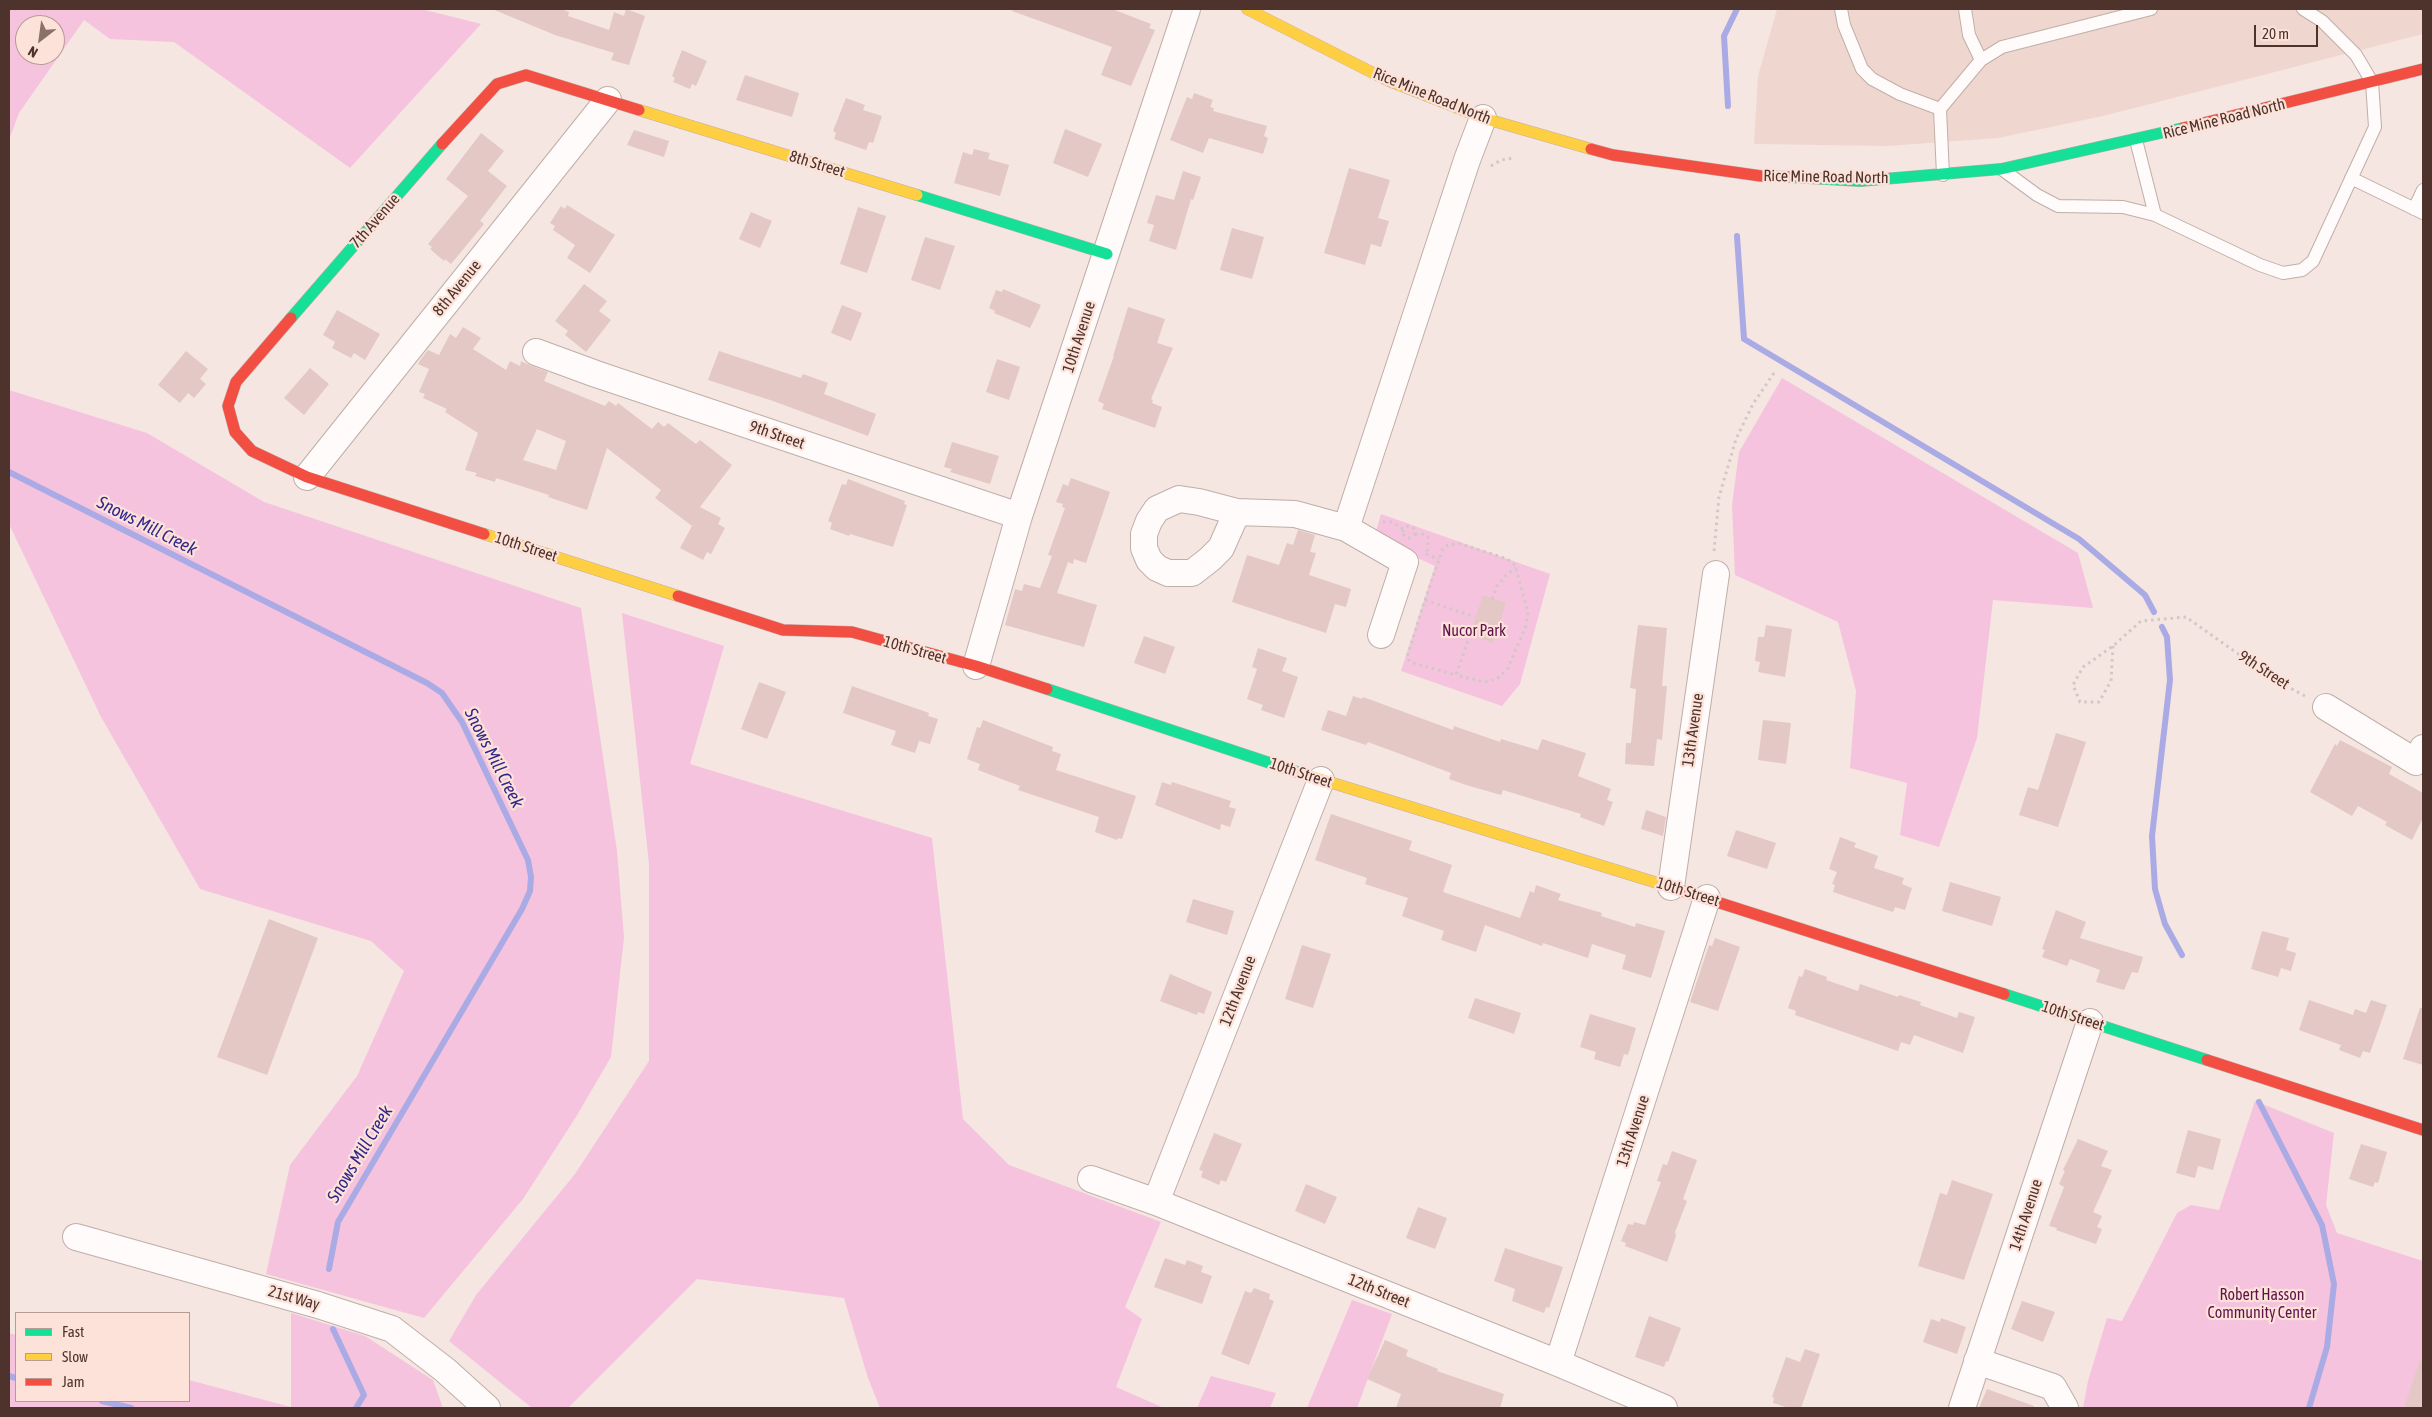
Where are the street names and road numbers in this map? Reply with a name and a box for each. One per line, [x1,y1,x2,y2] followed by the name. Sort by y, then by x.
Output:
[1370,64,1494,128] street label: Rice Mine Road North
[2161,95,2287,143] street label: Rice Mine Road North
[787,146,847,182] street label: 8th Street
[1763,166,1889,188] street label: Rice Mine Road North
[346,190,404,252] street label: 7th Avenue
[429,256,485,320] street label: 8th Avenue
[1058,299,1100,375] street label: 10th Avenue
[747,417,807,453] street label: 9th Street
[492,528,560,566] street label: 10th Street
[881,632,949,668] street label: 10th Street
[2235,646,2293,694] street label: 9th Street
[1678,692,1708,768] street label: 13th Avenue
[1267,754,1335,792] street label: 10th Street
[1654,873,1722,911] street label: 10th Street
[1216,953,1260,1029] street label: 12th Avenue
[2039,997,2107,1035] street label: 10th Street
[1612,1093,1654,1169] street label: 13th Avenue
[2005,1177,2047,1253] street label: 14th Avenue
[1345,1270,1413,1312] street label: 12th Street
[266,1282,322,1314] street label: 21st Way

